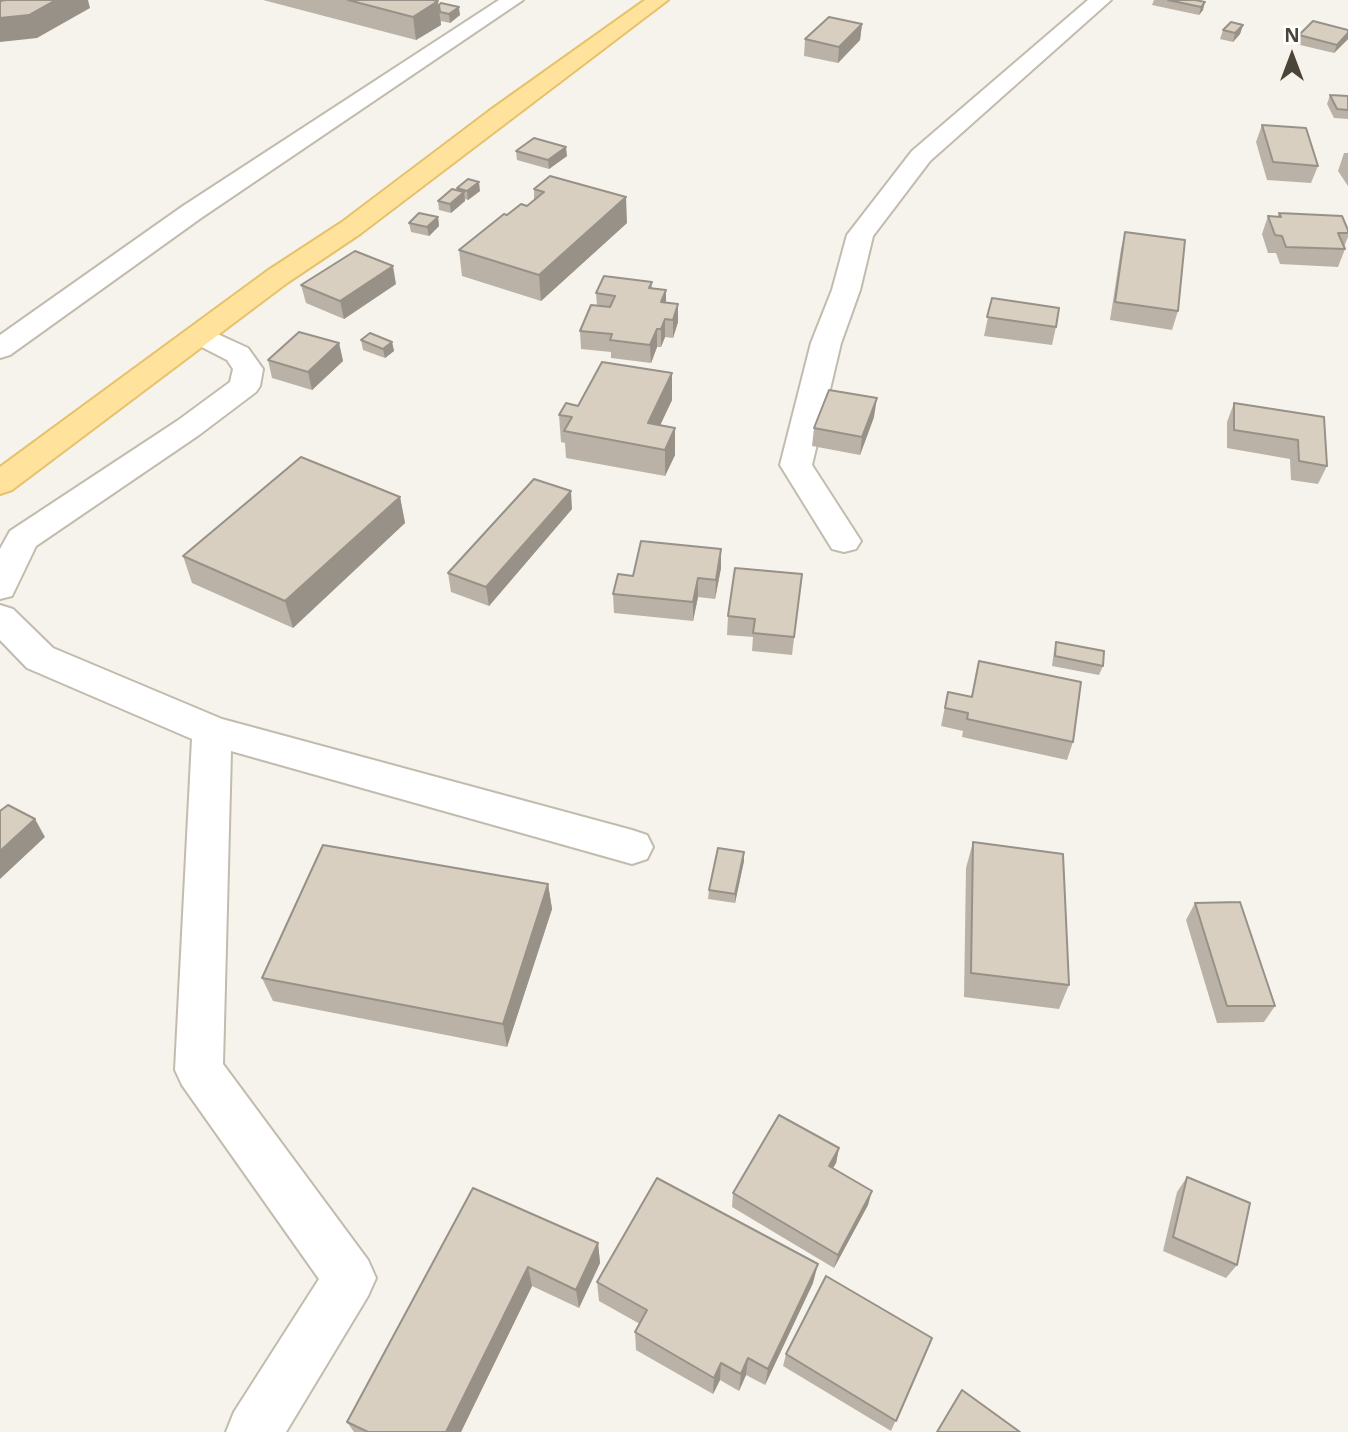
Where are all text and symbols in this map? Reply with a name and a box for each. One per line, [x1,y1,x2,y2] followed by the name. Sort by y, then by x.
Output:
[1257,21,1327,91] north arrow
[1284,22,1300,48] text: N

